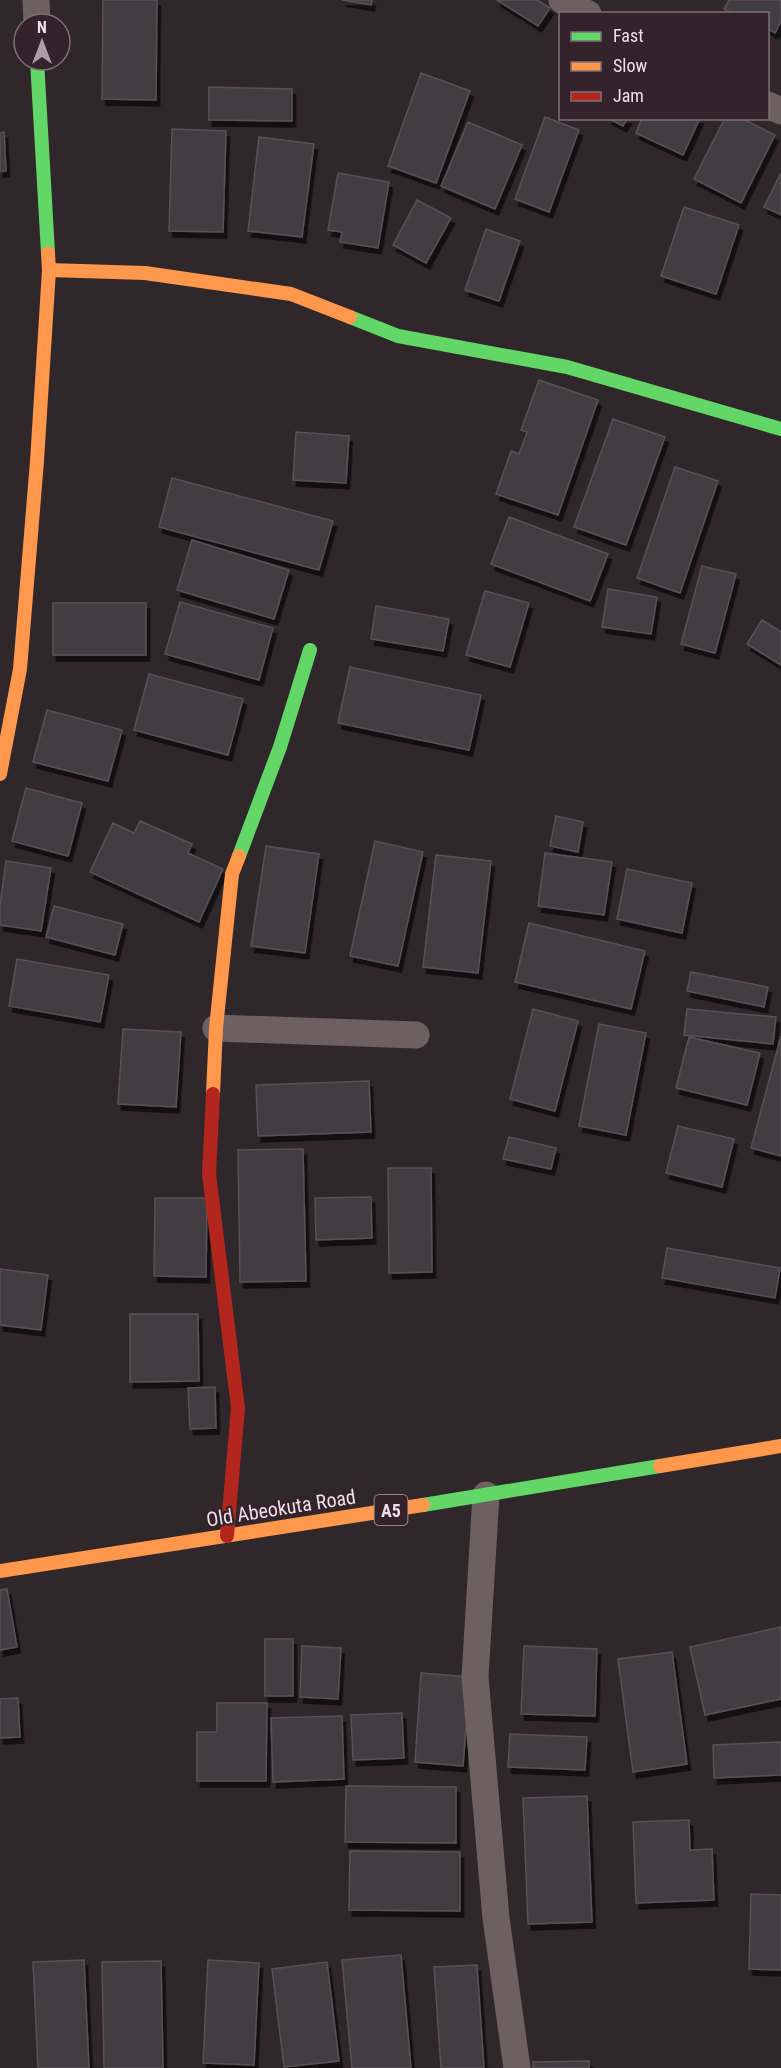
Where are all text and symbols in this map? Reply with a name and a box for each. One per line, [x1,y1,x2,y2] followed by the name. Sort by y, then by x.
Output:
[12,12,72,72] north arrow
[559,12,769,120] legend
[37,18,47,37] text: N
[613,25,644,46] text: Fast
[613,55,648,76] text: Slow
[613,85,644,106] text: Jam
[205,1484,357,1532] street label: Old Abeokuta Road
[374,1495,408,1525] road number: A5

